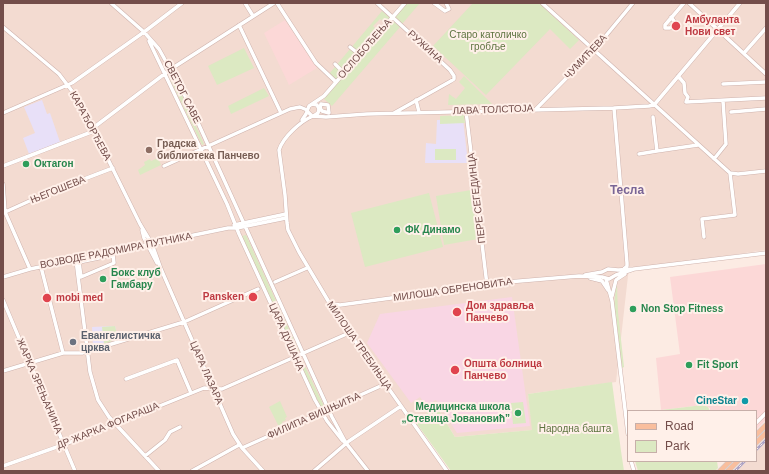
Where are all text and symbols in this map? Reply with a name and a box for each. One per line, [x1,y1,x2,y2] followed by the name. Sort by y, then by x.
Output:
[685,14,739,38] place label: Амбуланта Нови свет
[336,17,394,81] street label: ОСЛОБОЂЕЊА
[670,20,682,32] marker: Амбуланта Нови свет
[405,28,445,66] street label: РУЖИНА
[449,29,527,52] park label: Старо католичко гробље
[562,32,610,82] street label: ЧУМИЋЕВА
[161,58,203,126] street label: СВЕТОГ САВЕ
[67,89,113,163] street label: КАРАЂОРЂЕВА
[452,103,534,117] street label: ЛАВА ТОЛСТОЈА
[157,138,260,162] place label: Градска библиотека Панчево
[144,145,154,155] marker: Градска библиотека Панчево
[465,152,489,244] street label: ПЕРЕ СЕГЕДИНЦА
[34,158,73,170] place label: Октагон
[21,159,31,169] marker: Октагон
[29,174,87,206] street label: ЊЕГОШЕВА
[610,184,644,198] district label: Тесла
[405,224,461,236] place label: ФК Динамо
[392,225,402,235] marker: ФК Динамо
[39,230,193,272] street label: ВОЈВОДЕ РАДОМИРА ПУТНИКА
[111,267,161,290] place label: Бокс клуб Гамбару
[98,274,108,284] marker: Бокс клуб Гамбару
[393,276,513,304] street label: МИЛОША ОБРЕНОВИЋА
[203,291,244,303] place label: Pansken
[247,291,259,303] marker: Pansken
[41,292,53,304] marker: mobi med
[56,292,103,304] place label: mobi med
[324,299,394,393] street label: МИЛОША ТРЕБИЊЦА
[466,300,534,324] place label: Дом здравља Панчево
[266,301,306,373] street label: ЦАРА ДУШАНА
[641,303,723,315] place label: Non Stop Fitness
[628,304,638,314] marker: Non Stop Fitness
[451,306,463,318] marker: Дом здравља Панчево
[81,330,160,354] place label: Евангелистичка црква
[13,337,65,435] street label: ЖАРКА ЗРЕЊАНИНА
[68,337,78,347] marker: Евангелистичка црква
[187,339,225,407] street label: ЦАРА ЛАЗАРА
[464,358,542,382] place label: Општа болница Панчево
[697,359,738,371] place label: Fit Sport
[684,360,694,370] marker: Fit Sport
[449,364,461,376] marker: Општа болница Панчево
[266,390,362,442] street label: ФИЛИПА ВИШЊИЋА
[696,395,737,407] place label: CineStar
[740,396,750,406] marker: CineStar
[55,400,161,452] street label: ДР ЖАРКА ФОГАРАША
[402,401,510,424] place label: Медицинска школа „Стевица Јовановић”
[513,408,523,418] marker: Медицинска школа „Стевица Јовановић”
[627,410,757,462] legend
[665,419,694,433] text: Road
[539,423,611,435] park label: Народна башта
[665,439,690,453] text: Park

